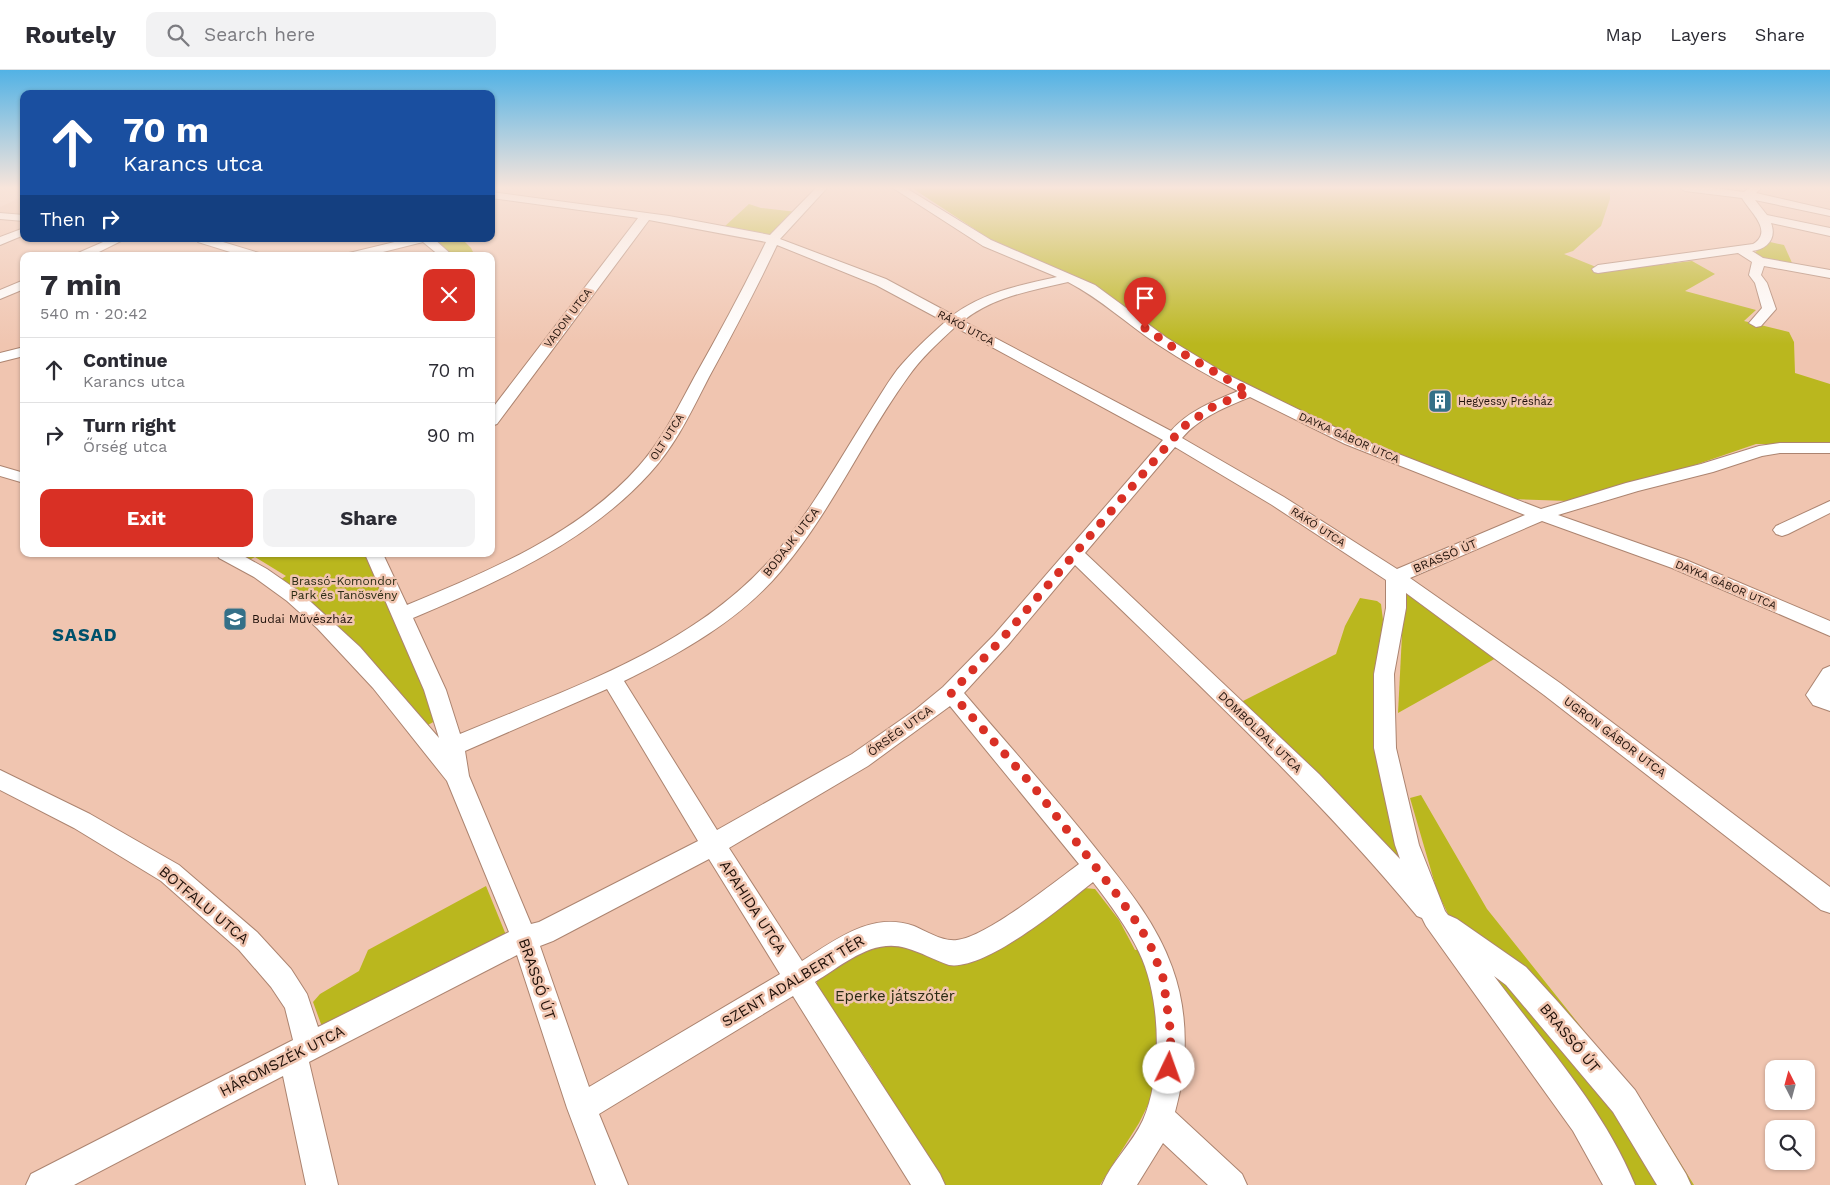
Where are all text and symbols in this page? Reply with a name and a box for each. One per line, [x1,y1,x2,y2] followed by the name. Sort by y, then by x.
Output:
[146,12,496,57] search box
[25,21,116,49] text: Routely
[164,21,192,49] icon: search
[204,23,315,46] text: Search here
[1605,24,1642,45] text: Map
[1670,24,1727,45] text: Layers
[1755,24,1805,45] text: Share
[123,109,209,151] text: 70 m
[40,110,105,175] icon: ahead
[123,151,263,176] text: Karancs utca
[96,205,124,233] icon: right
[40,208,86,231] text: Then
[40,267,122,302] text: 7 min
[423,269,475,321] button: close
[1124,277,1166,328] pin
[1131,284,1159,312] icon: arrive
[542,286,594,350] street label: VADON UTCA
[40,304,147,323] text: 540 m · 20:42
[935,307,997,348] street label: RÁKÓ UTCA
[83,349,167,372] text: Continue
[40,356,68,384] icon: ahead
[428,359,475,382] text: 70 m
[83,372,185,391] text: Karancs utca
[1427,388,1453,414] building icon: Hegyessy Présház
[1458,395,1553,408] place label: Hegyessy Présház
[1297,409,1402,466] street label: DAYKA GÁBOR UTCA
[647,411,687,463] street label: OLT UTCA
[83,414,176,437] text: Turn right
[40,421,68,449] icon: right
[427,424,475,447] text: 90 m
[83,437,167,456] text: Őrség utca
[40,489,253,547] button: Exit
[263,489,475,547] button: Share
[1288,504,1348,549] street label: RÁKÓ UTCA
[760,505,822,579] street label: BODAJK UTCA
[1411,536,1479,576] street label: BRASSÓ ÚT
[1673,557,1779,612] street label: DAYKA GÁBOR UTCA
[291,574,398,602] park label: Brassó-Komondor Park és Tanösvény
[222,606,248,632] school or university icon: Budai Művészház
[252,612,353,626] place label: Budai Művészház
[52,624,118,645] district label: SASAD
[1215,688,1305,776] street label: DOMBOLDAL UTCA
[1561,694,1669,780] street label: UGRON GÁBOR UTCA
[865,703,935,759] street label: ŐRSÉG UTCA
[716,857,790,957] street label: APAHIDA UTCA
[155,862,253,948] street label: BOTFALU UTCA
[718,931,868,1031] street label: SZENT ADALBERT TÉR
[515,936,560,1022] street label: BRASSÓ ÚT
[835,987,955,1005] park label: Eperke játszótér
[1536,999,1605,1076] street label: BRASSÓ ÚT
[217,1022,348,1100] street label: HÁROMSZÉK UTCA
[1142,1041,1194,1093] position arrow
[1765,1060,1815,1110] north arrow
[1765,1060,1815,1170] map controls
[1765,1120,1815,1170] button: search

